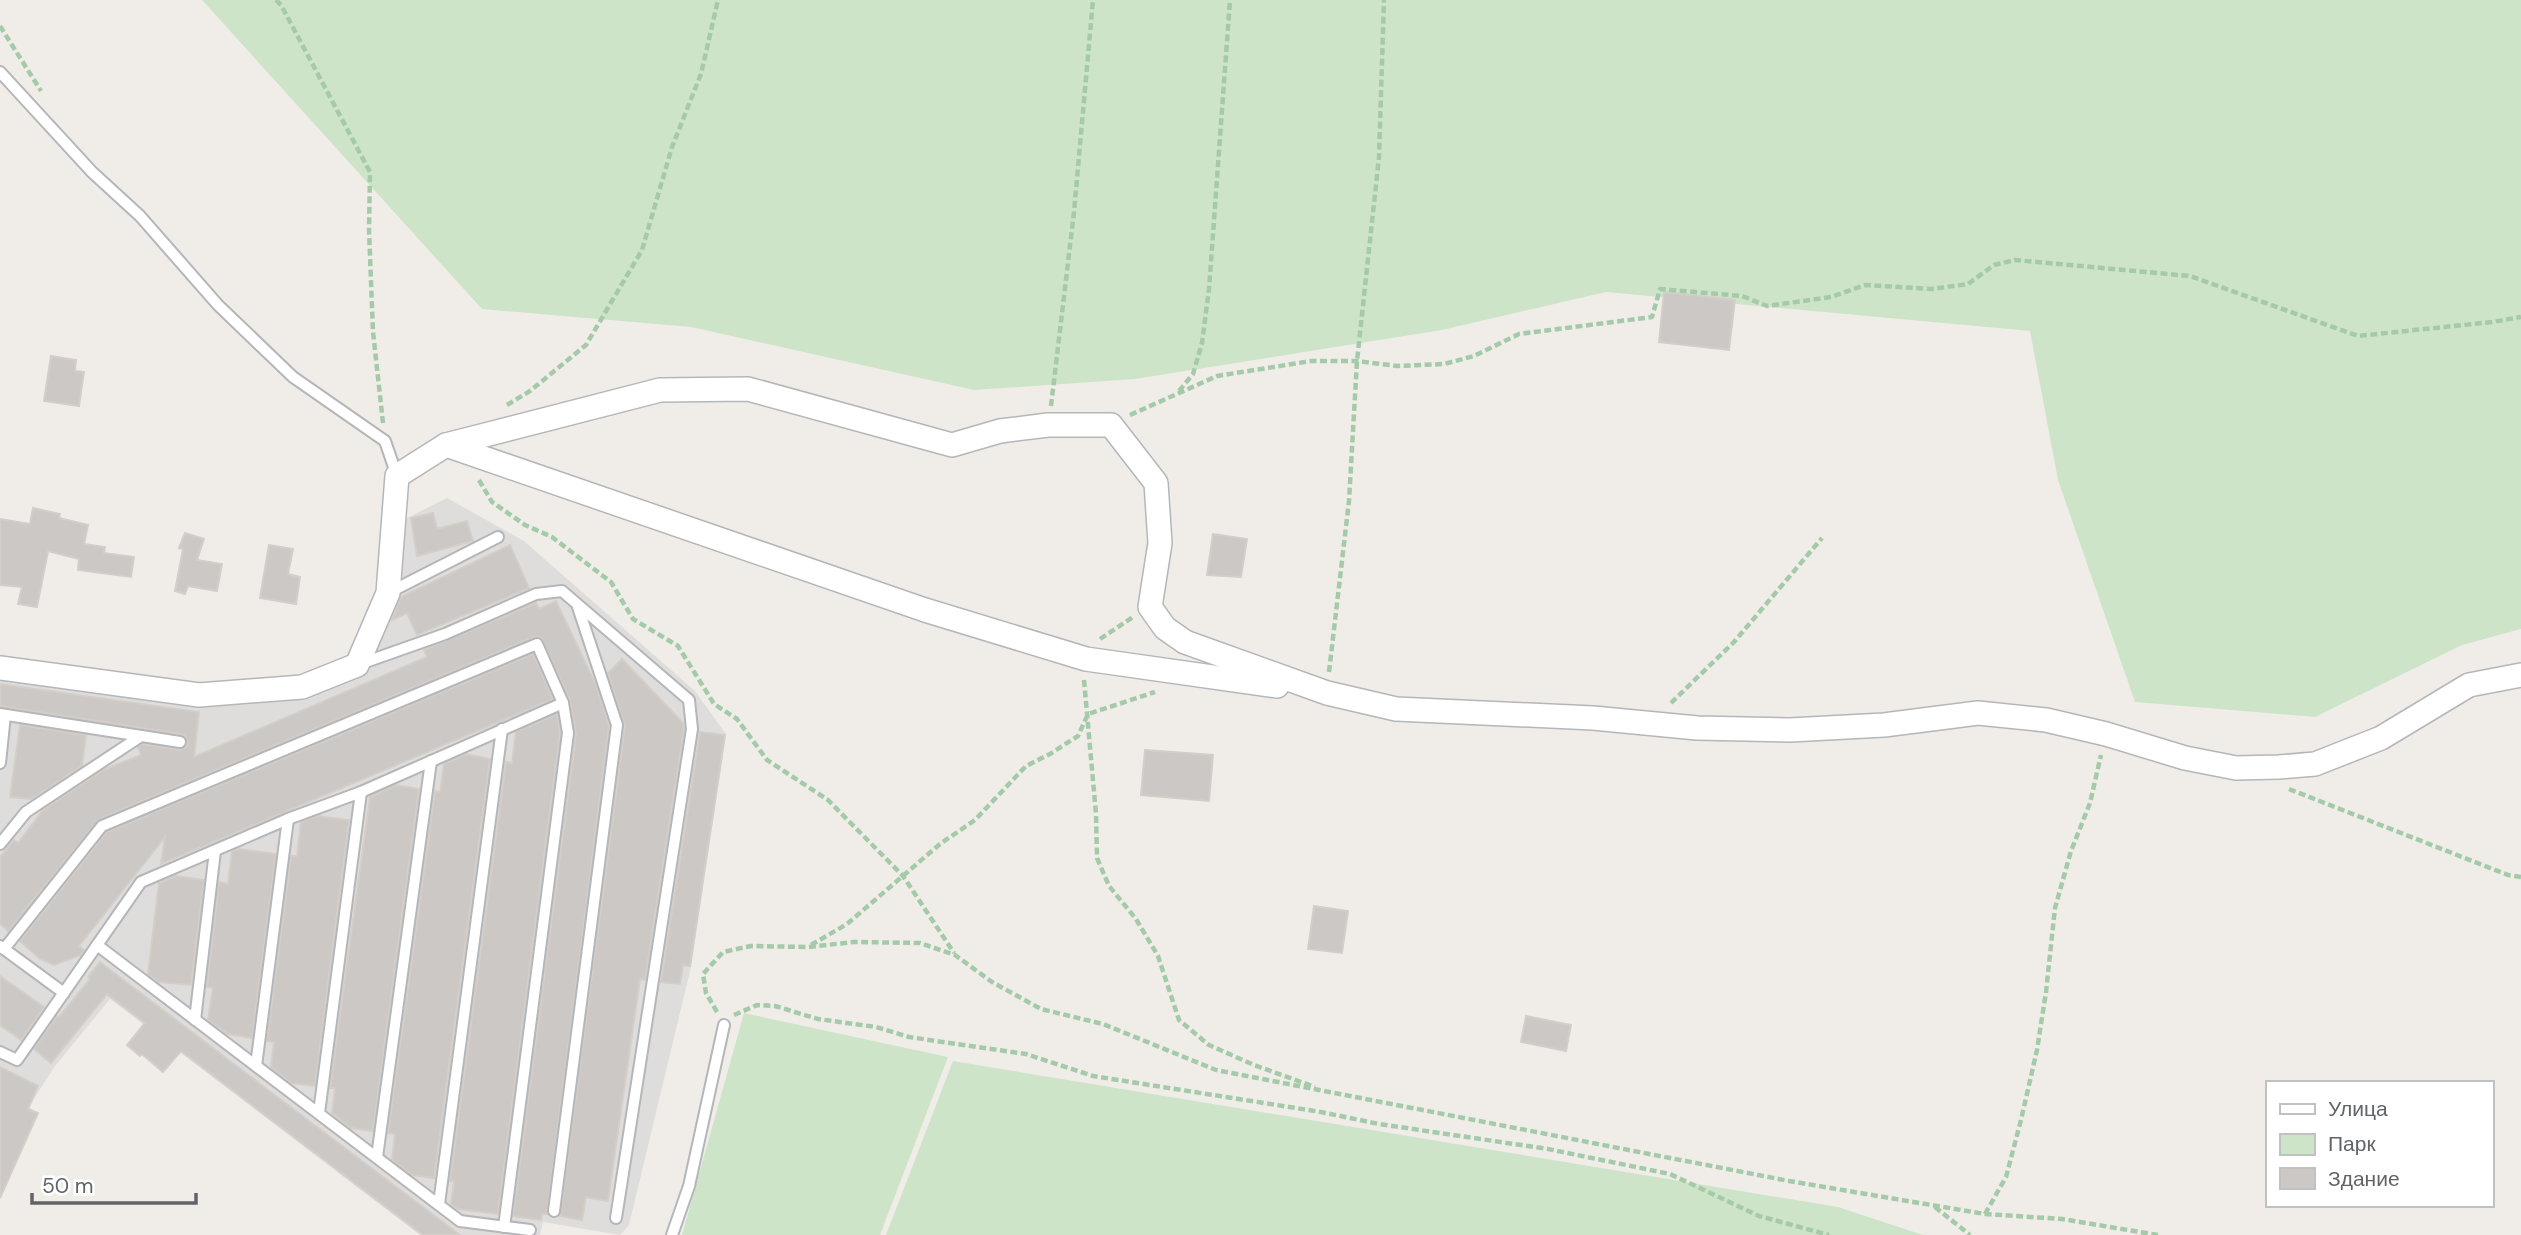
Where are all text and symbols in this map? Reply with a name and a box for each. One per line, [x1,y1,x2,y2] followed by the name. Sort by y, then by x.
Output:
[2266,1081,2493,1207] legend
[2328,1095,2388,1123] text: Улица
[2328,1130,2376,1158] text: Парк
[32,1162,196,1206] scale bar
[2328,1165,2400,1193] text: Здание
[42,1172,93,1200] text: 50 m

